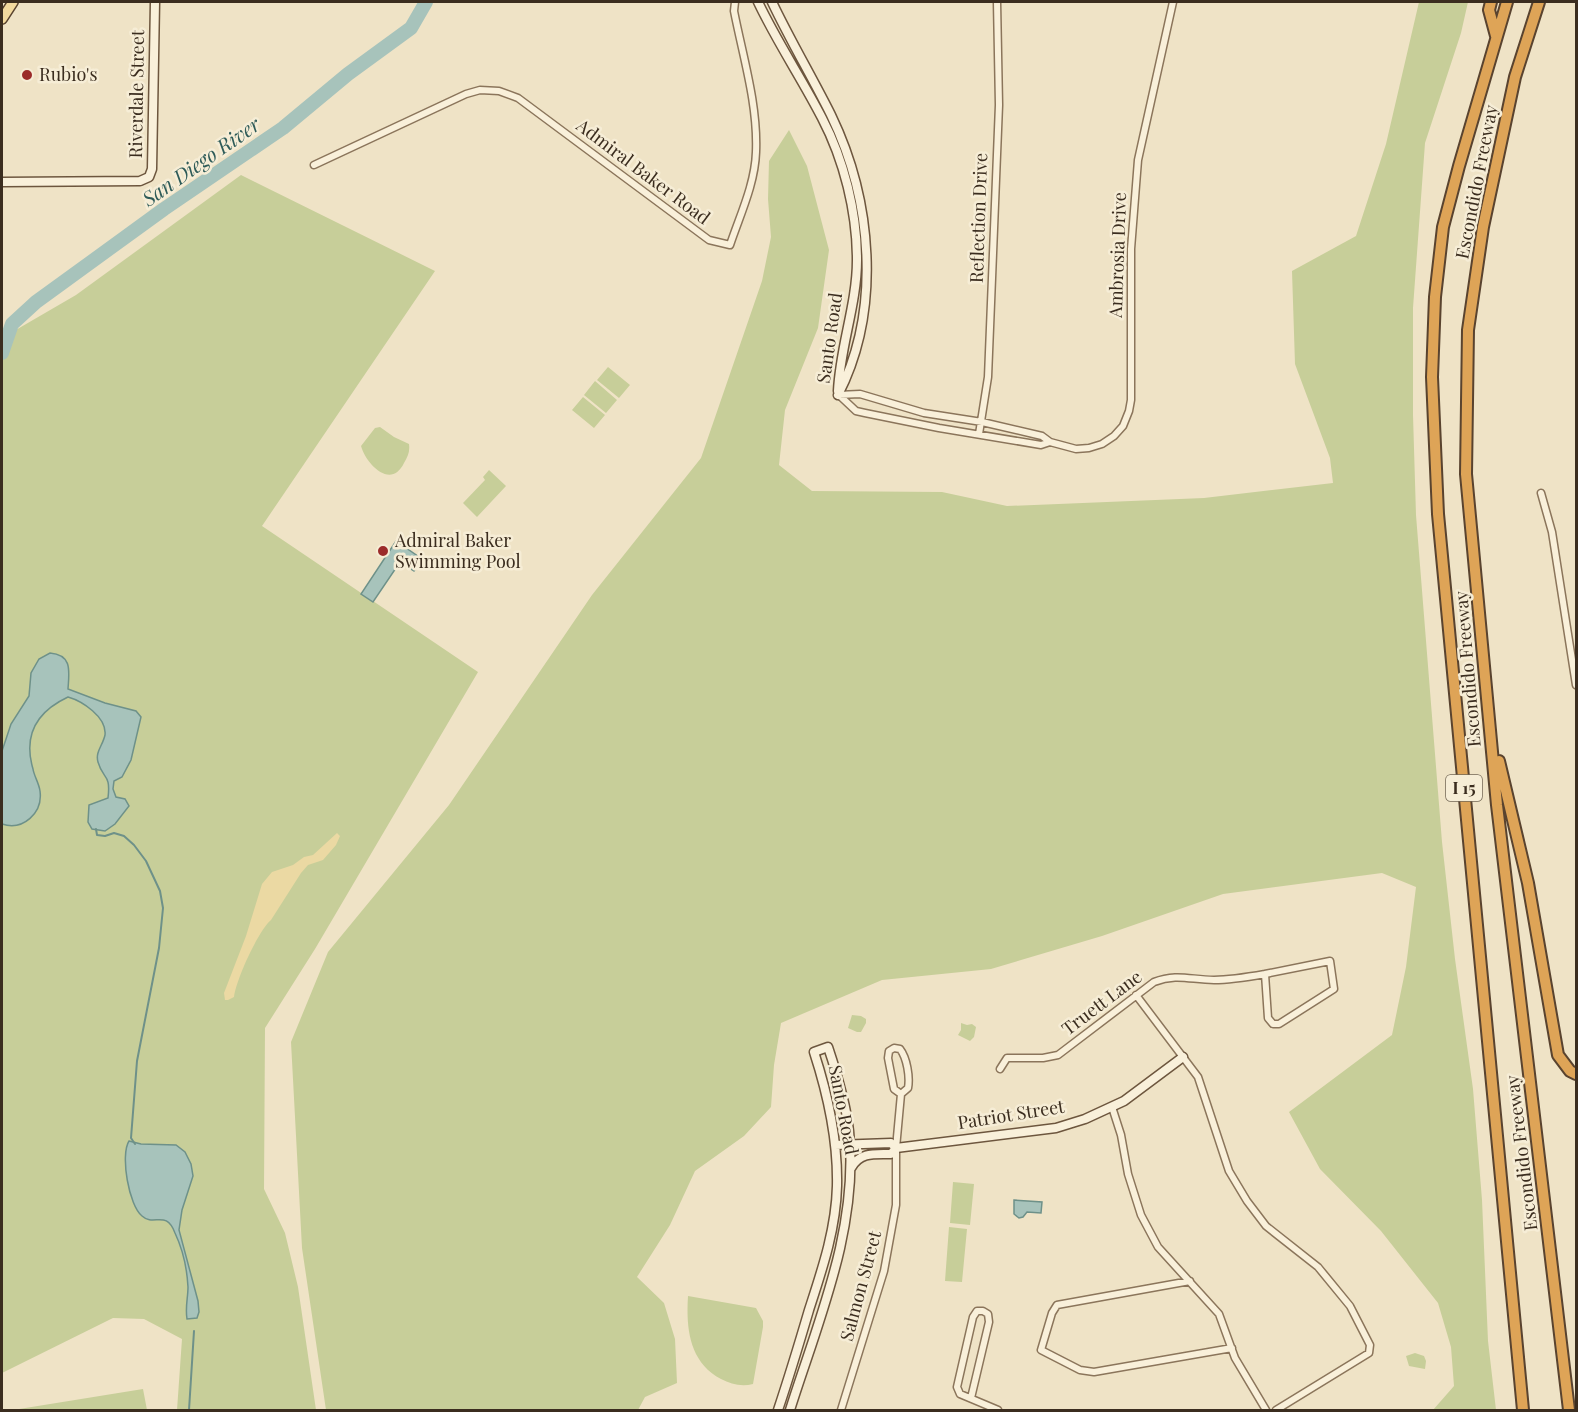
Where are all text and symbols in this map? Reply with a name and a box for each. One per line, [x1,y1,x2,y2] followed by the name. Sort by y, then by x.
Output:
[123,29,149,159] street label: Riverdale Street
[39,62,98,86] place label: Rubio's
[20,68,34,82] marker: Rubio's
[1449,103,1503,261] street label: Escondido Freeway
[135,109,266,212] water label: San Diego River
[571,112,716,230] street label: Admiral Baker Road
[964,152,992,284] street label: Reflection Drive
[1103,192,1131,319] street label: Ambrosia Drive
[811,291,847,385] street label: Santo Road
[394,528,521,573] place label: Admiral Baker Swimming Pool
[376,544,390,558] marker: Admiral Baker Swimming Pool
[1448,590,1486,748] street label: Escondido Freeway
[1446,775,1482,801] road number: I 15
[1056,964,1146,1040] street label: Truett Lane
[824,1063,865,1157] street label: Santo Road
[1500,1074,1542,1232] street label: Escondido Freeway
[956,1094,1067,1134] street label: Patriot Street
[834,1227,886,1344] street label: Salmon Street

